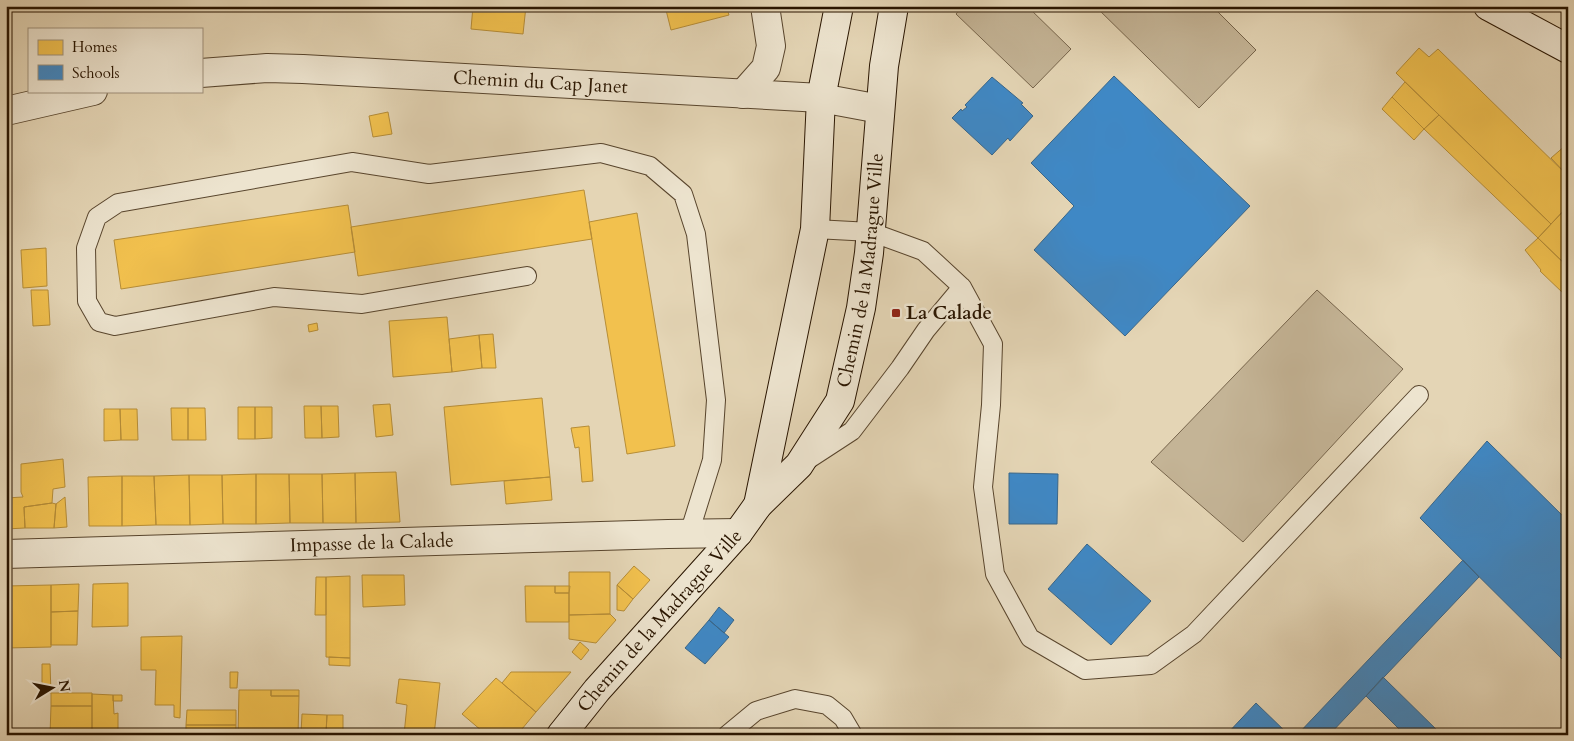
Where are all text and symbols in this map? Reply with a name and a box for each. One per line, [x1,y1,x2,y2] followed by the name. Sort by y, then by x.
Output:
[28,28,202,92] legend
[72,37,117,57] text: Homes
[72,63,120,83] text: Schools
[452,64,628,100] street label: Chemin du Cap Janet
[830,152,890,390] street label: Chemin de la Madrague Ville
[906,300,992,326] place label: La Calade
[890,307,902,319] marker: La Calade
[571,524,748,718] street label: Chemin de la Madrague Ville
[289,527,454,558] street label: Impasse de la Calade
[28,664,78,714] north arrow
[54,678,75,693] text: N

